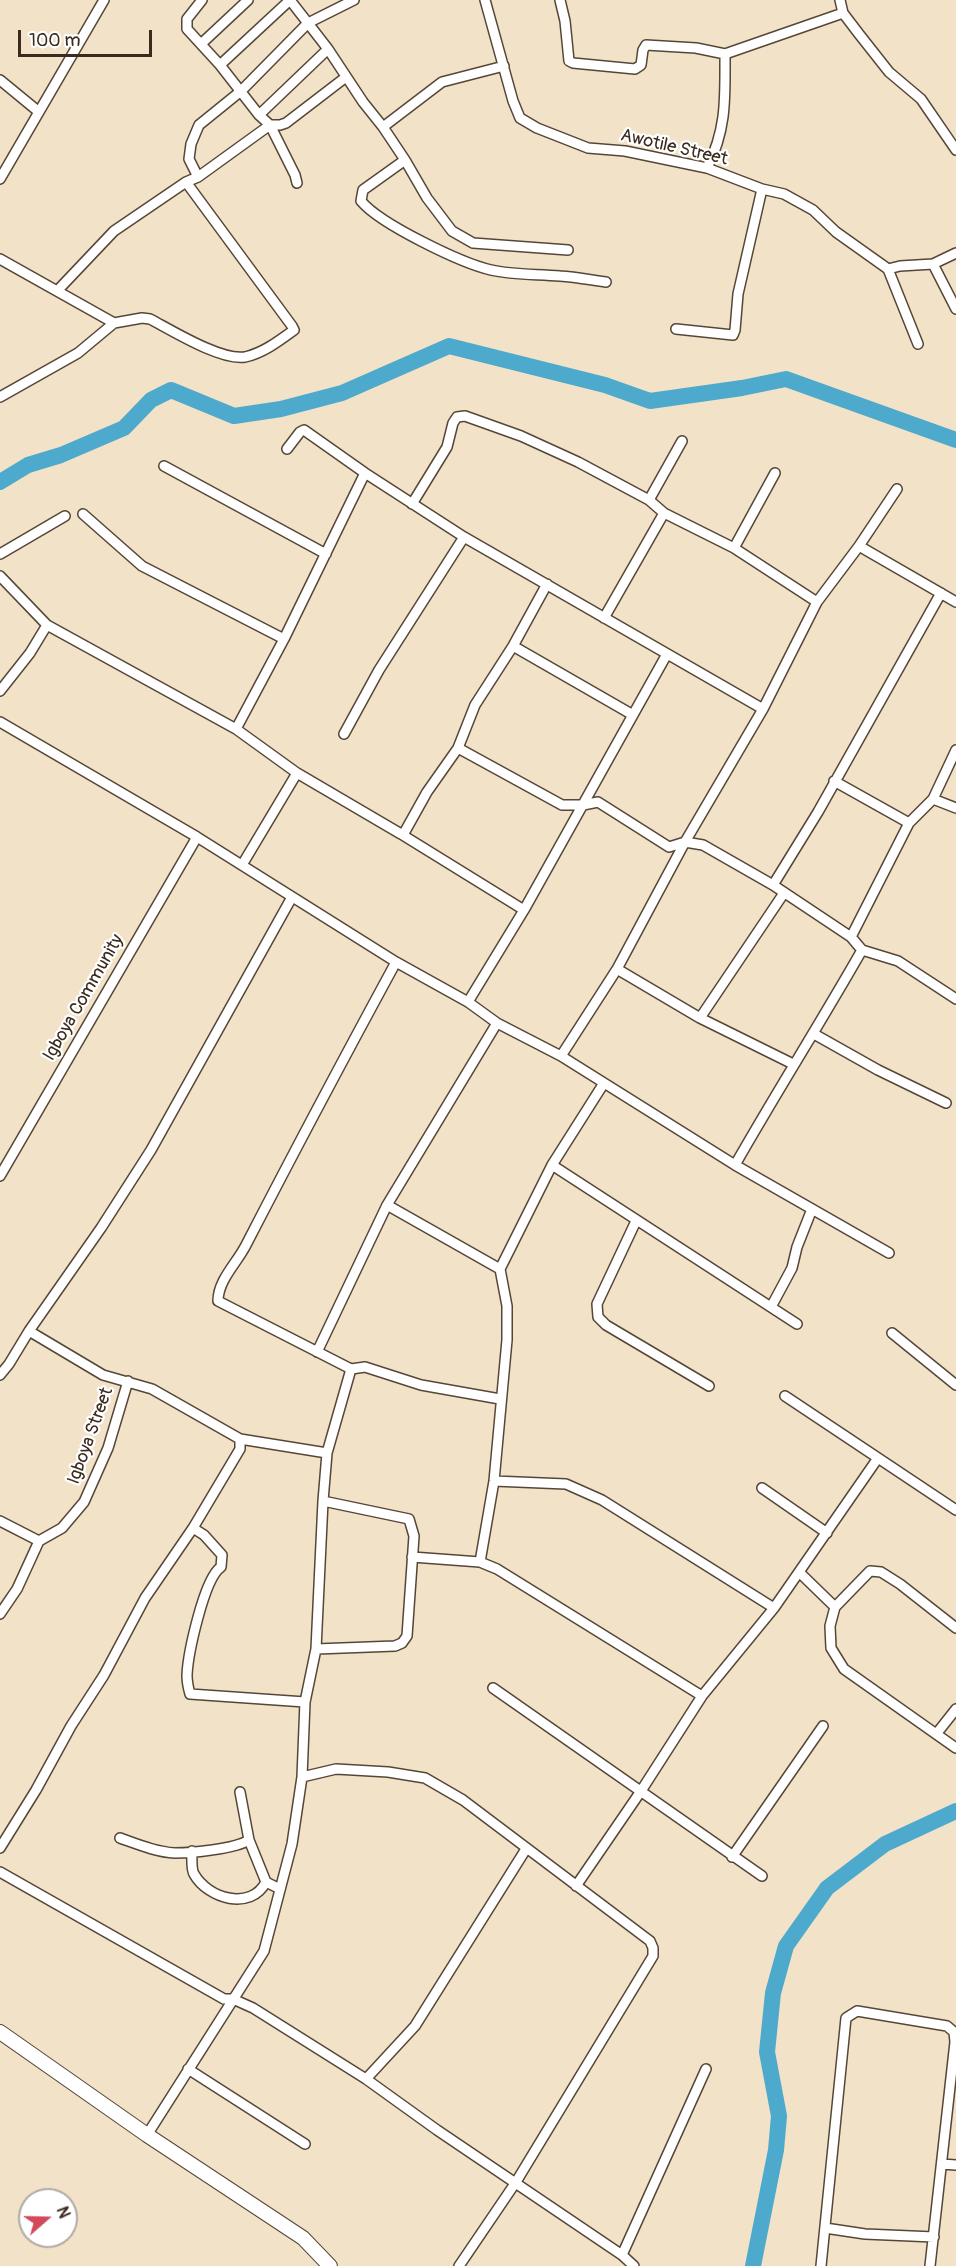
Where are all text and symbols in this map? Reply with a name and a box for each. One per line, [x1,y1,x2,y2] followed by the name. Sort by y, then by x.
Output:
[21,18,154,56] scale bar
[29,29,81,52] text: 100 m
[618,125,730,171] street label: Awotile Street
[39,931,129,1065] street label: Igboya Community
[64,1385,118,1487] street label: Igboya Street
[18,2188,78,2248] north arrow
[52,2204,74,2221] text: N

